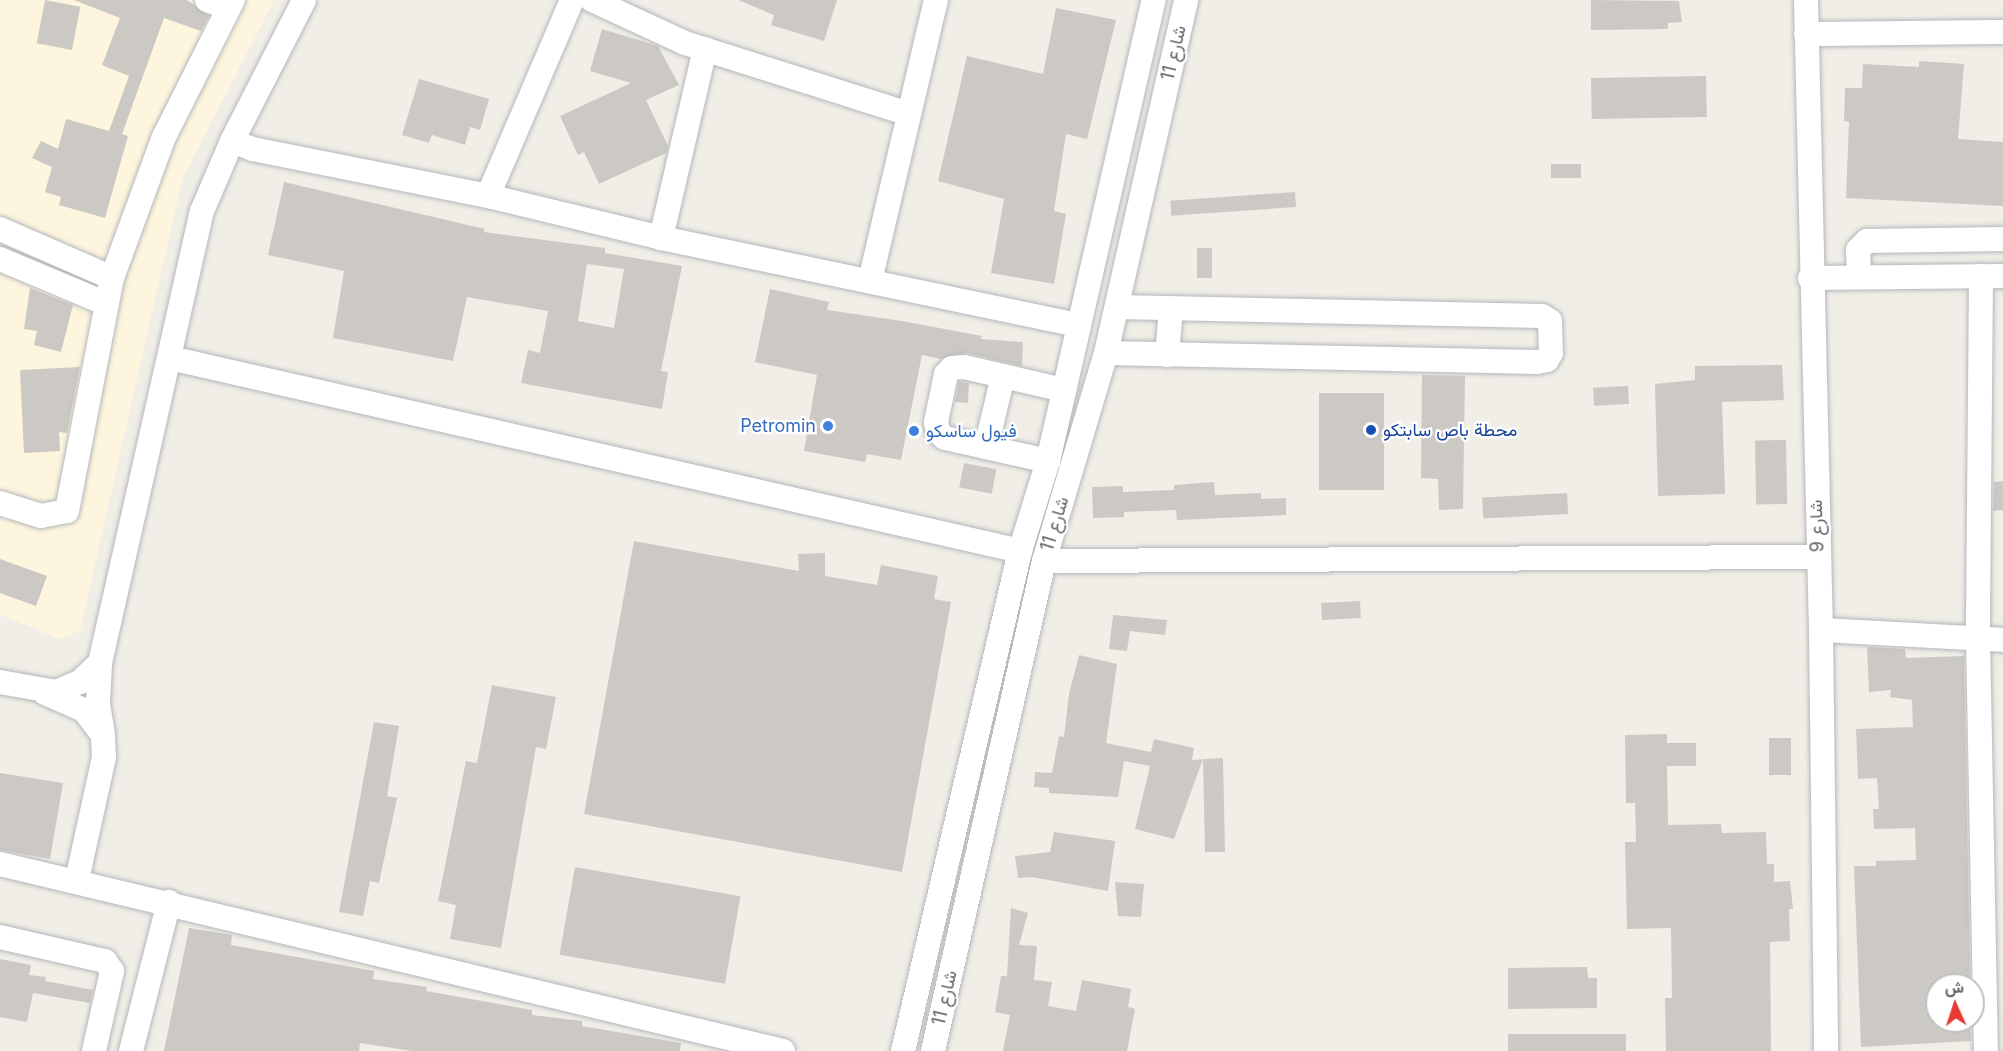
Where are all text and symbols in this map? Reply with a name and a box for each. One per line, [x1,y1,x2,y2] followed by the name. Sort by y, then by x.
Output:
[1157,23,1191,83] street label: شارع 11
[740,415,816,437] place label: Petromin
[821,419,835,433] marker: Petromin
[1383,419,1517,441] place label: محطة باص سابتكو
[926,420,1017,442] place label: فيول ساسكو
[1364,423,1378,437] marker: محطة باص سابتكو
[907,424,921,438] marker: فيول ساسكو
[1036,494,1074,554] street label: شارع 11
[1805,499,1829,553] street label: شارع 9
[928,968,962,1028] street label: شارع 11
[1925,973,1985,1033] north arrow
[1944,977,1964,998] text: ش

